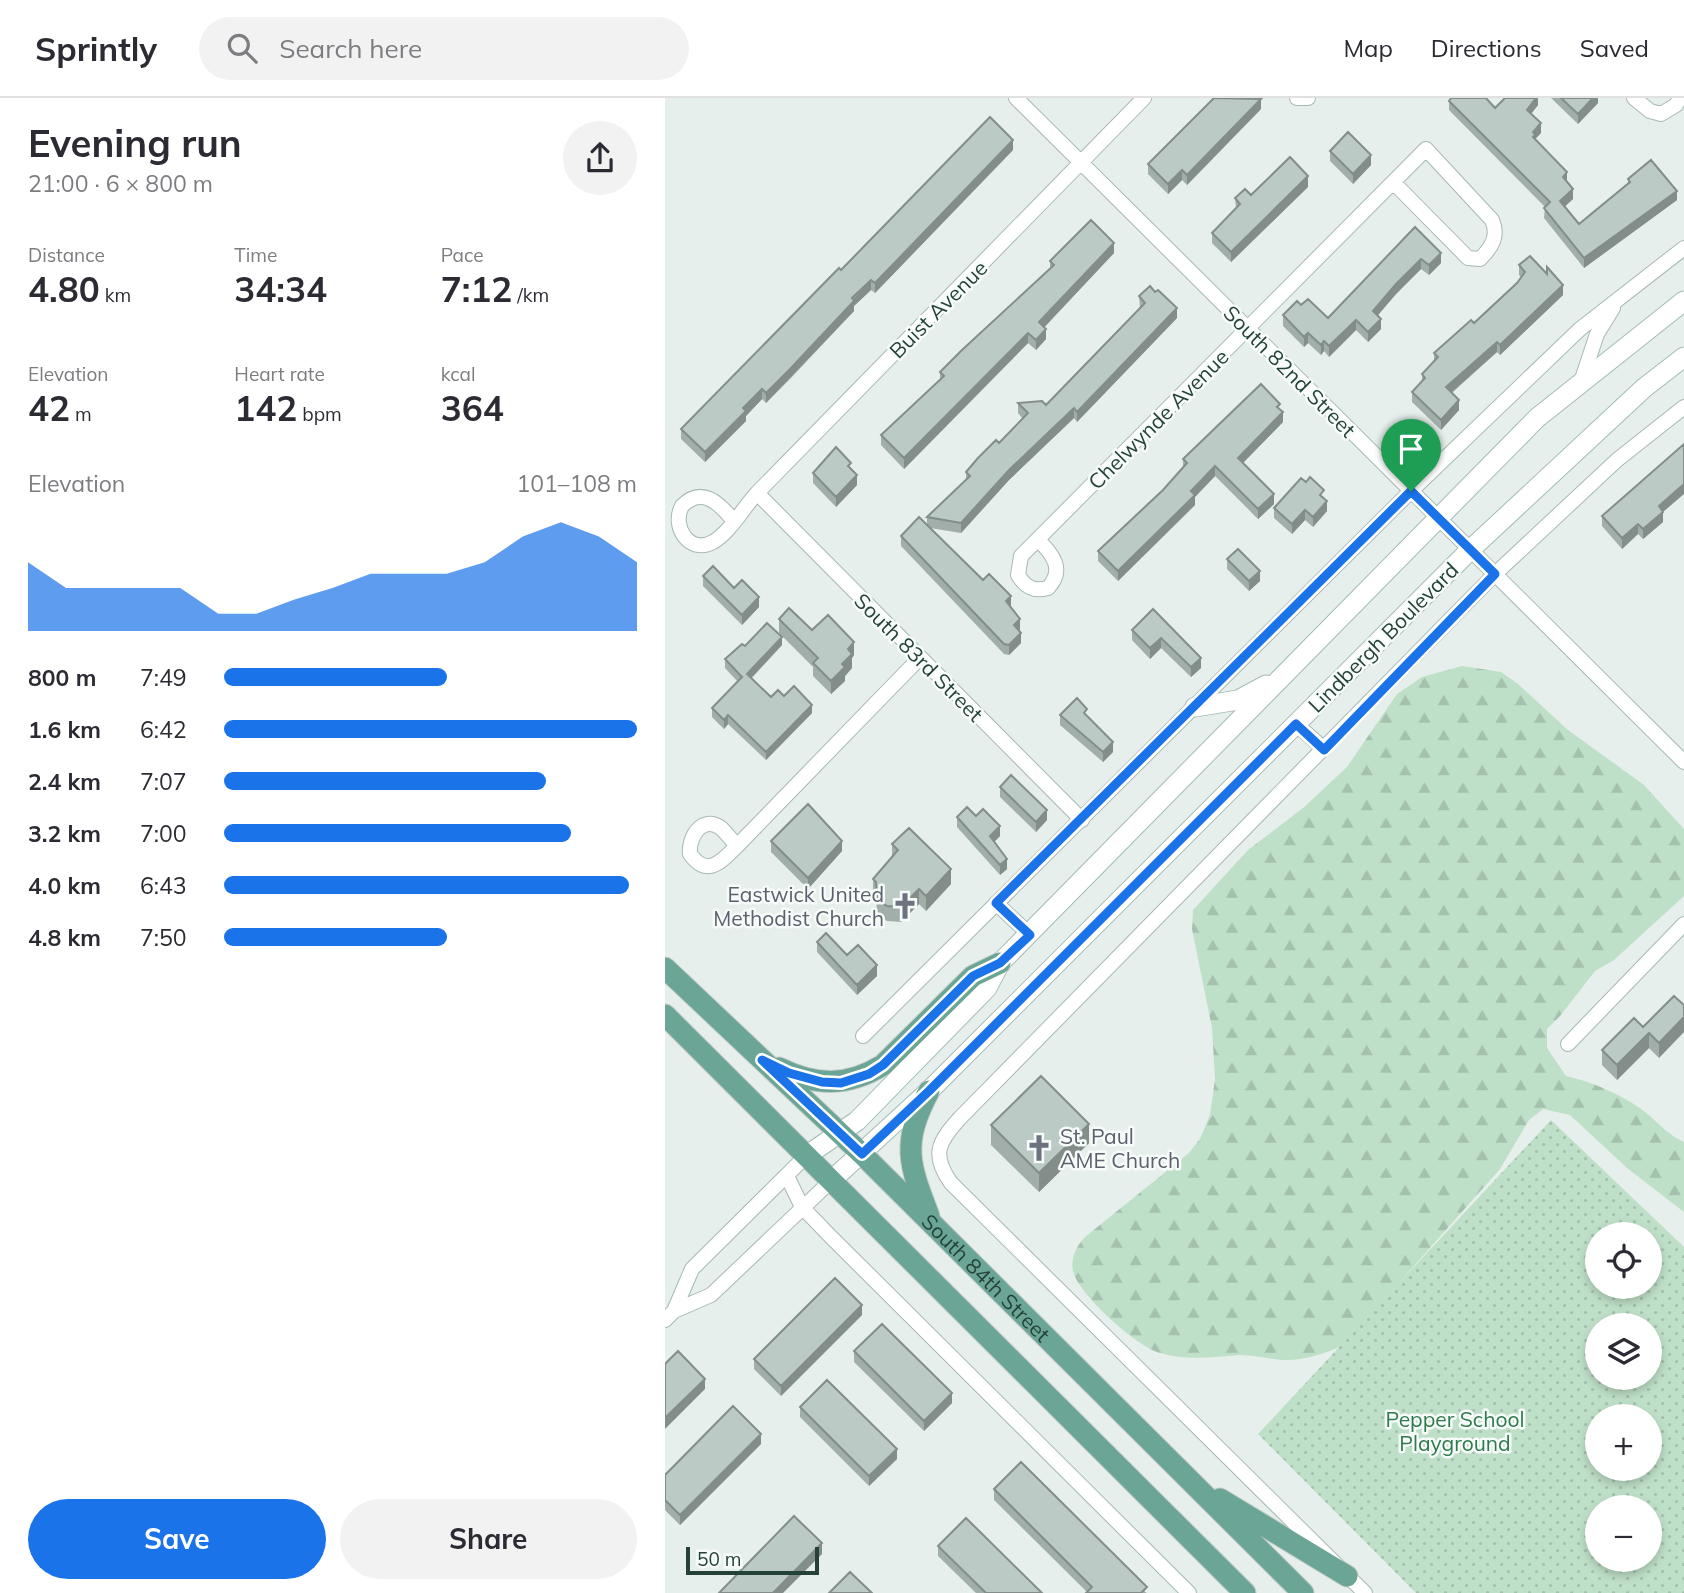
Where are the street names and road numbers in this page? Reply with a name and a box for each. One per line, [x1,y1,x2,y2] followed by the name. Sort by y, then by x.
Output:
[884,255,992,363] street label: Buist Avenue
[1219,300,1361,442] street label: South 82nd Street
[1082,343,1234,495] street label: Chelwynde Avenue
[1303,557,1463,717] street label: Lindbergh Boulevard
[849,587,989,727] street label: South 83rd Street
[916,1208,1056,1347] street label: South 84th Street

